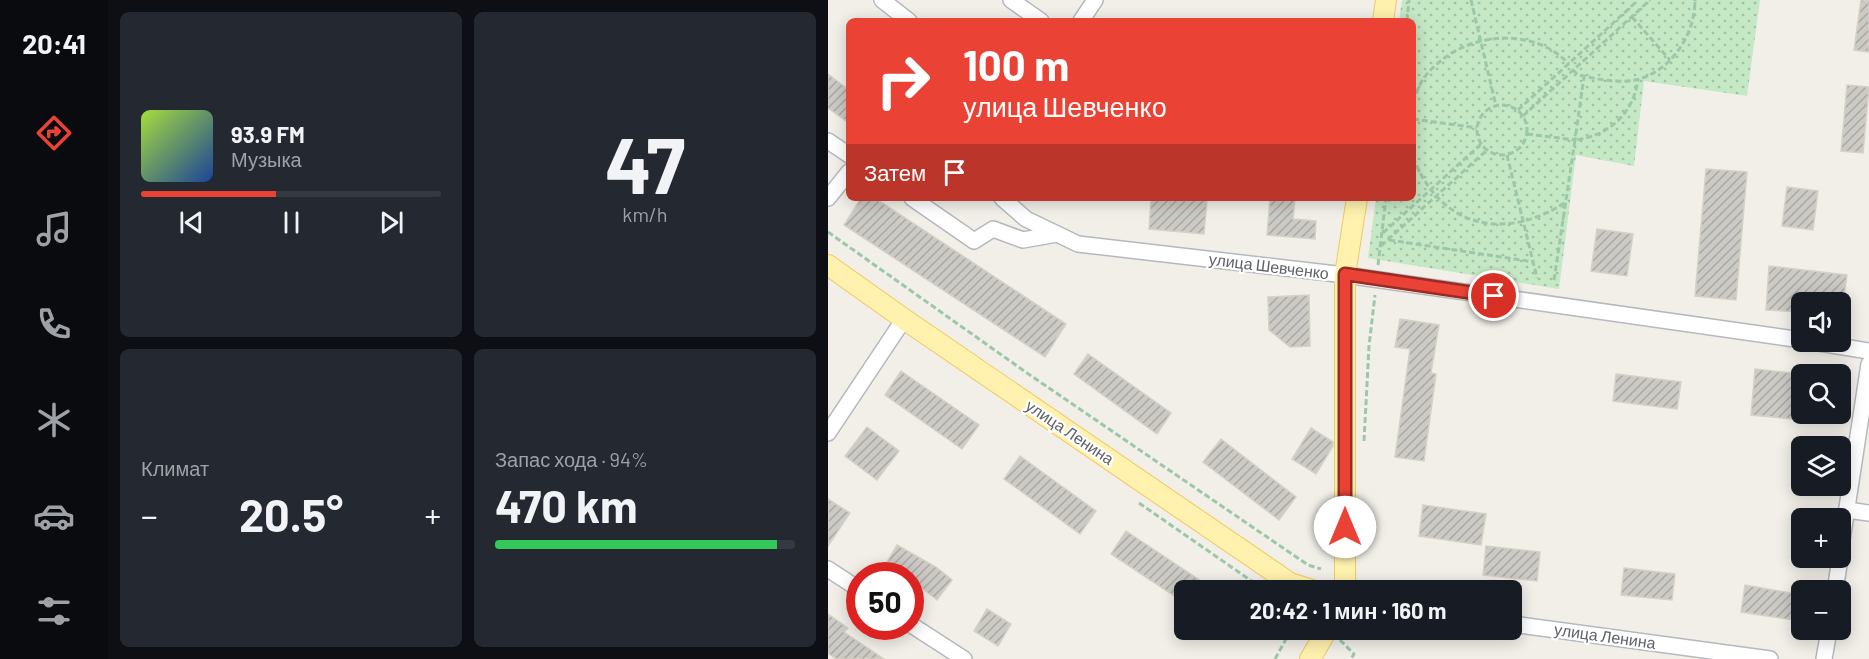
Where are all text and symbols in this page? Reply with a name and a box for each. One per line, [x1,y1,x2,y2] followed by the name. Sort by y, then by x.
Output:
[22,27,86,59] text: 20:41
[963,39,1069,89] text: 100 m
[864,42,942,120] icon: right
[963,90,1167,122] text: улица Шевченко
[33,112,75,154] icon: directions
[605,116,685,210] text: 47
[231,121,305,147] text: 93.9 FM
[231,147,302,171] text: Музыка
[938,156,971,189] icon: arrive
[864,159,926,185] text: Затем
[622,202,668,226] text: km/h
[175,206,208,239] icon: previous
[275,206,308,239] icon: pause
[375,206,408,239] icon: next
[33,208,75,250] icon: music
[1208,249,1330,282] street label: улица Шевченко
[1468,270,1519,321] pin
[1477,279,1510,312] icon: arrive
[1791,292,1851,640] map controls
[1791,292,1851,352] button: sound
[33,303,75,345] icon: phone
[1791,364,1851,424] button: search
[1023,395,1118,468] street label: улица Ленина
[33,399,75,441] icon: climate
[1791,436,1851,496] button: layers
[495,447,648,471] text: Запас хода · 94%
[141,456,209,480] text: Климат
[495,478,638,532] text: 470 km
[239,487,343,541] text: 20.5°
[33,495,75,537] icon: car
[141,495,158,535] text: −
[425,495,441,535] text: +
[1313,495,1377,559] position arrow
[1791,508,1851,568] button: +
[846,562,924,640] speed limit sign: 50
[1791,580,1851,640] button: −
[33,590,75,632] icon: filters
[1250,597,1446,623] text: 20:42 · 1 мин · 160 m
[1553,619,1657,652] street label: улица Ленина

